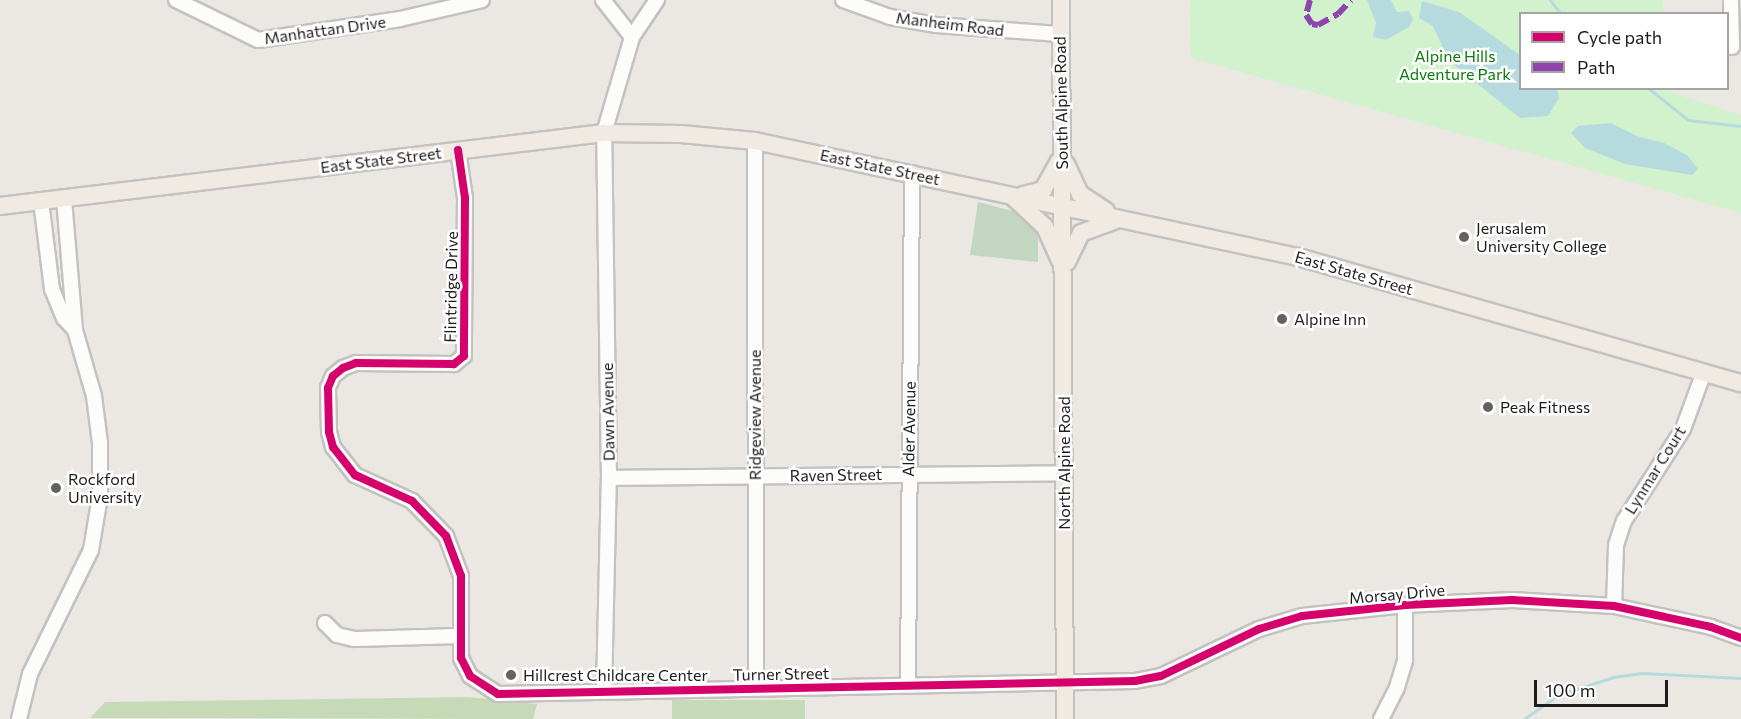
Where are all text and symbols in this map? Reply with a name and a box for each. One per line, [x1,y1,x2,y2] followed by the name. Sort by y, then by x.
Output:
[895,8,1005,40] street label: Manheim Road
[263,12,387,48] street label: Manhattan Drive
[1519,12,1729,90] legend
[1577,26,1662,48] text: Cycle path
[1050,36,1072,170] street label: South Alpine Road
[1399,46,1511,84] park label: Alpine Hills Adventure Park
[1577,56,1615,78] text: Path
[319,143,443,177] street label: East State Street
[818,145,942,189] street label: East State Street
[1476,218,1607,256] place label: Jerusalem University College
[1457,230,1471,244] marker: Jerusalem University College
[440,231,462,343] street label: Flintridge Drive
[1293,247,1415,299] street label: East State Street
[1294,309,1366,329] place label: Alpine Inn
[1275,312,1289,326] marker: Alpine Inn
[745,350,765,480] street label: Ridgeview Avenue
[598,363,618,461] street label: Dawn Avenue
[899,381,919,477] street label: Alder Avenue
[1054,396,1074,530] street label: North Alpine Road
[1500,397,1590,417] place label: Peak Fitness
[1481,400,1495,414] marker: Peak Fitness
[1620,422,1690,518] street label: Lynmar Court
[789,465,883,485] street label: Raven Street
[68,469,142,507] place label: Rockford University
[49,481,63,495] marker: Rockford University
[1348,580,1446,608] street label: Morsay Drive
[733,664,829,684] street label: Turner Street
[523,665,708,685] place label: Hillcrest Childcare Center
[504,668,518,682] marker: Hillcrest Childcare Center
[1537,668,1670,706] scale bar
[1545,679,1595,701] text: 100 m

